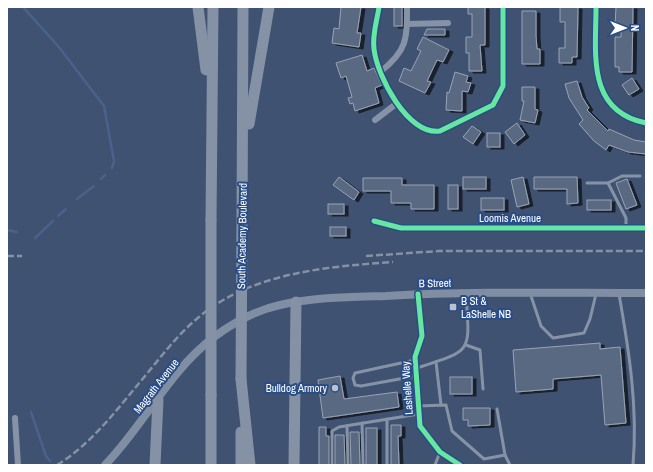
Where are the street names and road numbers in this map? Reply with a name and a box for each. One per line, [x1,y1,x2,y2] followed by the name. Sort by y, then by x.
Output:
[234,183,250,289] street label: South Academy Boulevard
[479,211,541,225] street label: Loomis Avenue
[419,276,452,290] street label: B Street
[130,356,182,416] street label: Magrath Avenue
[398,360,416,415] street label: Lashelle Way

